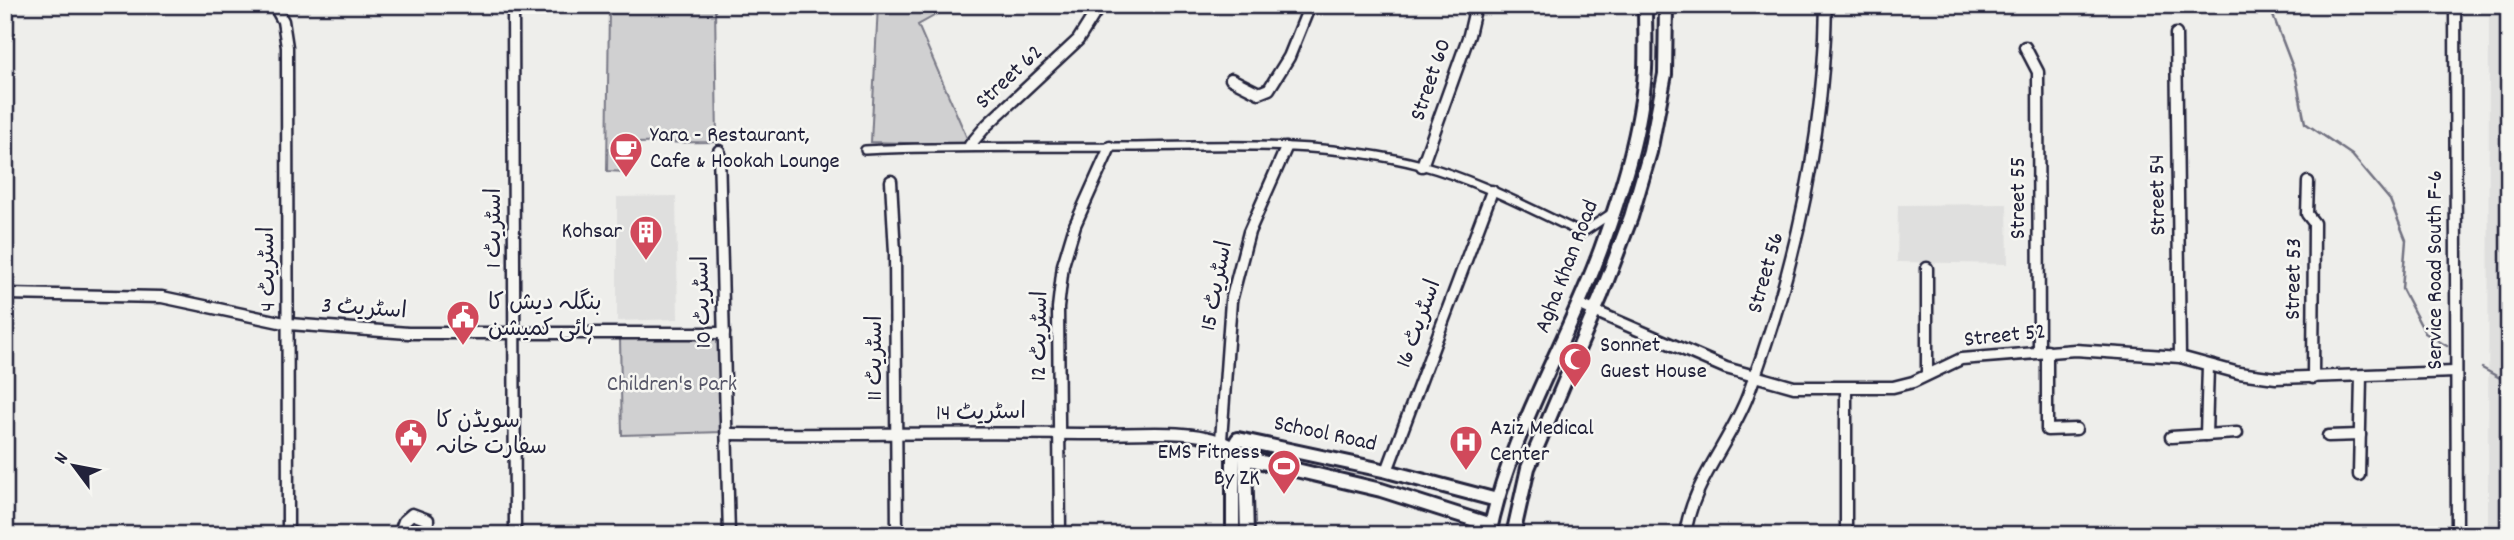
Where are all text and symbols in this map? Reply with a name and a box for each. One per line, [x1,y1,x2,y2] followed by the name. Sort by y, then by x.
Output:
[1403,34,1461,126] street label: Street 60
[969,38,1051,118] street label: Street 62
[650,120,840,179] place label: Yara - Restaurant, Cafe & Hookah Lounge
[607,130,645,179] cafe icon: Yara - Restaurant, Cafe & Hookah Lounge
[2142,154,2176,236] street label: Street 54
[2003,157,2036,239] street label: Street 55
[2420,170,2453,370] street label: Service Road South F-6
[479,188,512,268] street label: اسٹریٹ 1
[1527,196,1609,338] street label: Agha Khan Road
[627,213,665,262] building icon: Kohsar
[562,216,622,249] place label: Kohsar
[252,226,286,312] street label: اسٹریٹ 4
[1740,229,1794,317] street label: Street 56
[1193,238,1243,334] street label: اسٹریٹ 15
[2278,238,2312,320] street label: Street 53
[686,255,722,349] street label: اسٹریٹ 10
[1389,275,1451,373] street label: اسٹریٹ 16
[488,288,602,347] place label: بنگلہ دیش کا ہائی کمیشن
[1024,290,1058,382] street label: اسٹریٹ 12
[320,291,408,329] street label: اسٹریٹ 3
[444,298,482,347] public building icon: بنگلہ دیش کا ہائی کمیشن
[860,315,893,401] street label: اسٹریٹ 11
[1963,316,2047,358] street label: Street 52
[1600,330,1707,389] place label: Sonnet Guest House
[1556,340,1594,389] mosque icon: Sonnet Guest House
[607,369,737,402] park label: Children's Park
[936,397,1026,431] street label: اسٹریٹ 14
[436,406,547,465] place label: سویڈن کا سفارت خانہ
[1271,408,1379,462] street label: School Road
[1490,413,1594,472] place label: Aziz Medical Center
[392,416,430,465] public building icon: سویڈن کا سفارت خانہ
[1447,423,1485,472] hospital icon: Aziz Medical Center
[38,432,108,502] north arrow
[1158,437,1260,496] place label: EMS Fitness By ZK
[1265,447,1303,496] sports icon: EMS Fitness By ZK
[49,448,76,470] text: N

